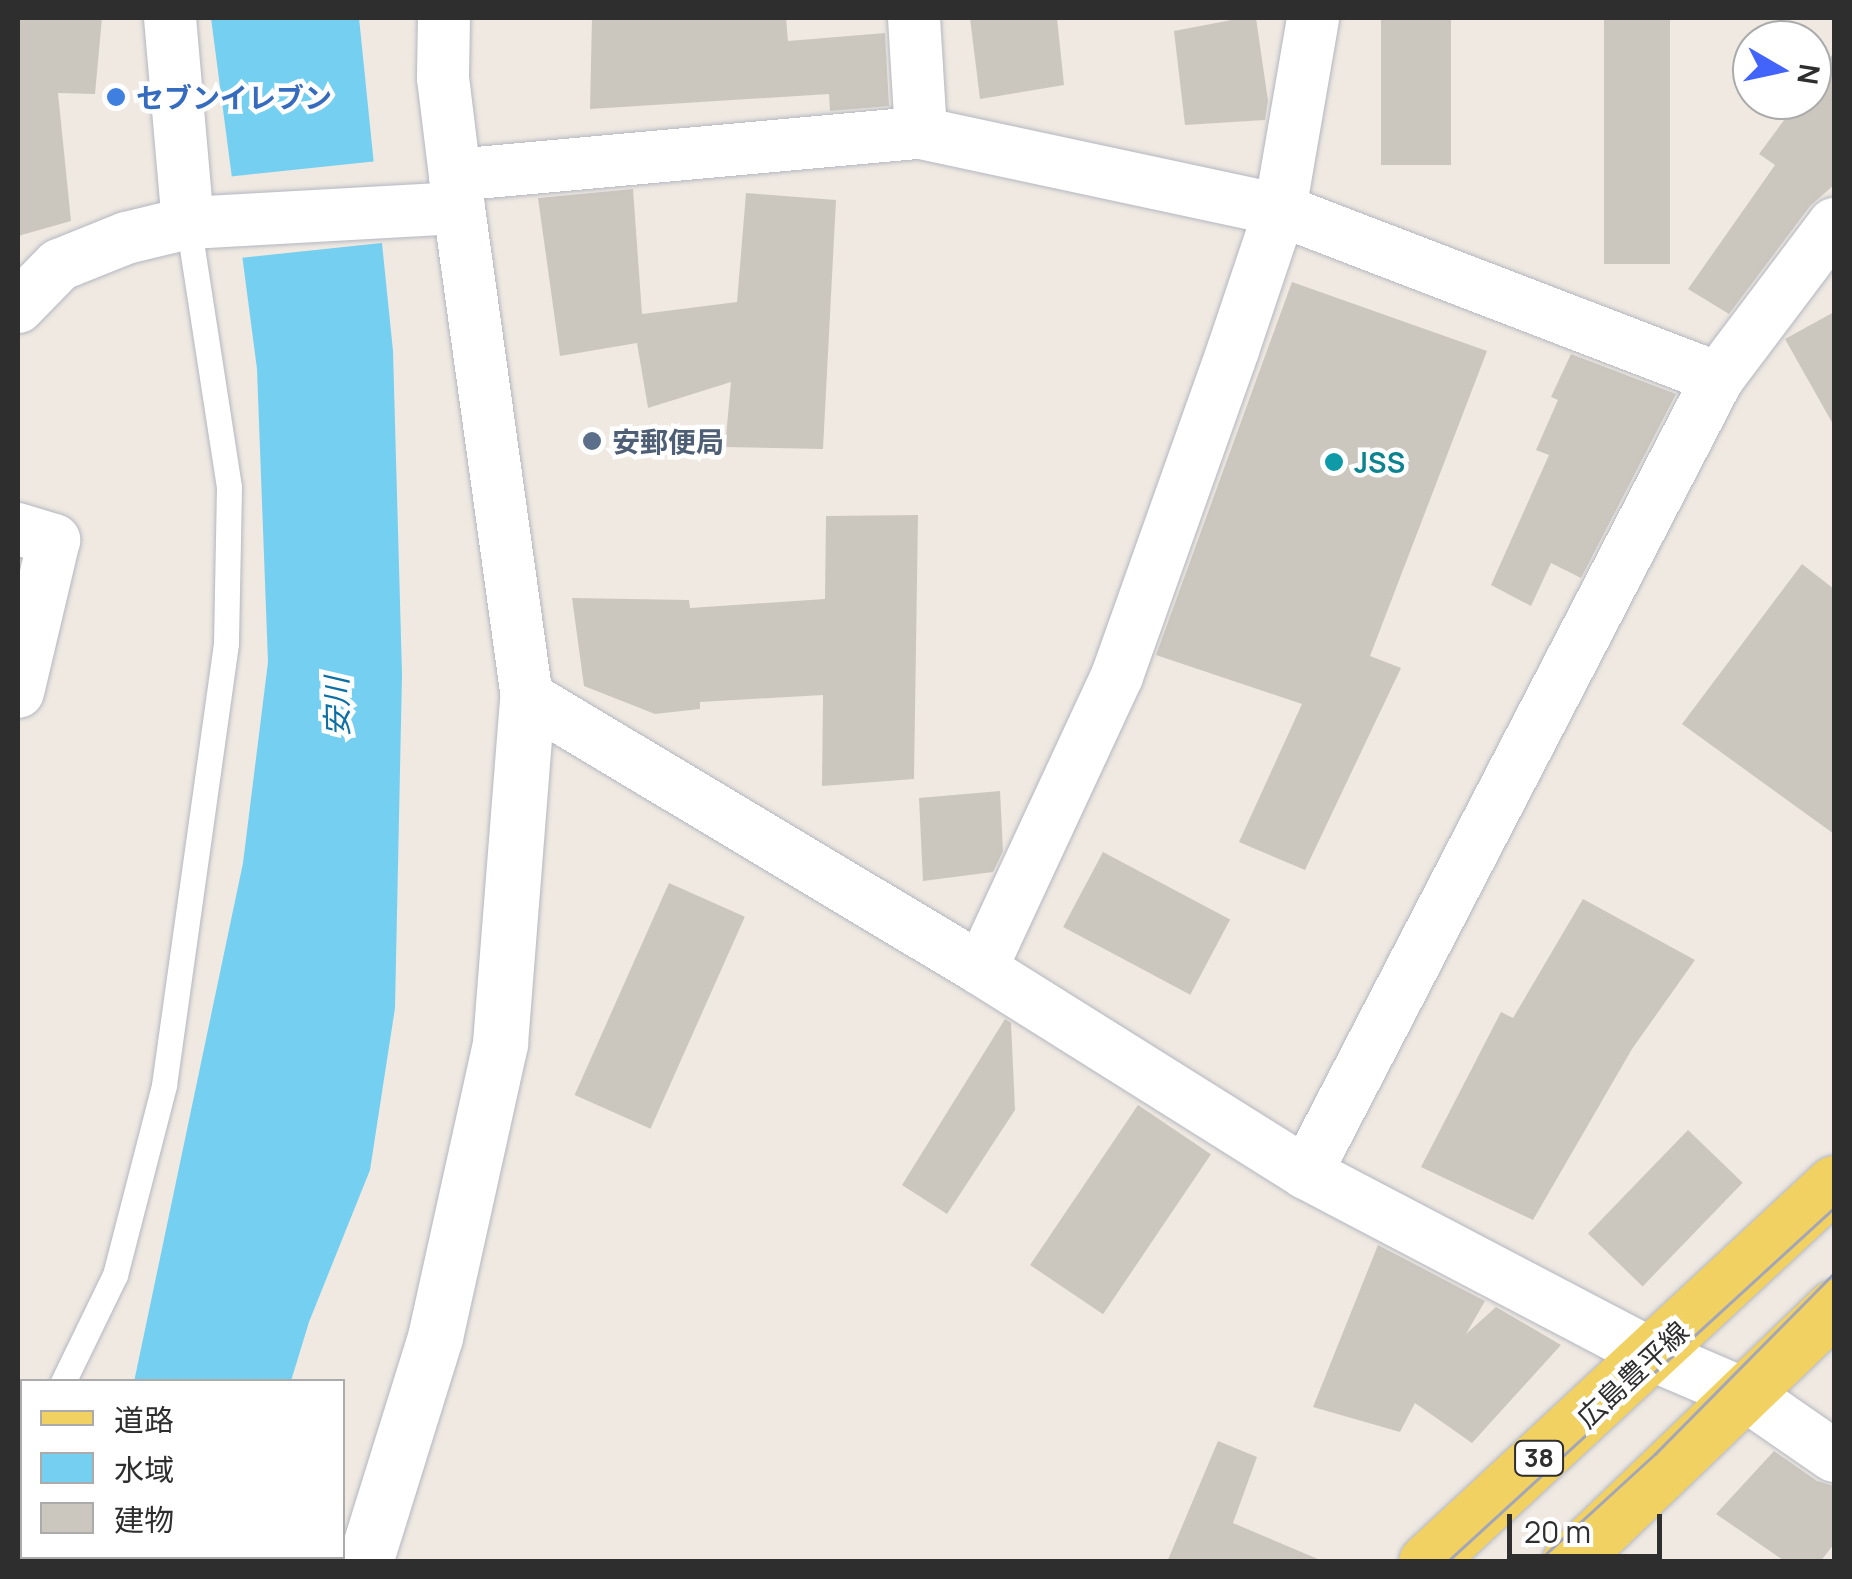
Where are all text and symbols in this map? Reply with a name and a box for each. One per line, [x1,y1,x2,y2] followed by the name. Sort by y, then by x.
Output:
[1732,20,1832,120] north arrow
[1789,61,1830,87] text: N
[136,80,332,114] place label: セブンイレブン
[105,86,127,108] marker: セブンイレブン
[612,424,724,458] place label: 安郵便局
[581,430,603,452] marker: 安郵便局
[1354,445,1405,479] place label: JSS
[1323,451,1345,473] marker: JSS
[318,677,356,737] water label: 安川
[1569,1314,1695,1434] street label: 広島豊平線
[20,1379,345,1559] legend
[114,1399,174,1440] text: 道路
[1514,1438,1564,1478] road number: 38
[114,1449,174,1490] text: 水域
[1512,1494,1667,1556] scale bar
[114,1499,174,1540] text: 建物
[1524,1511,1591,1552] text: 20 m

